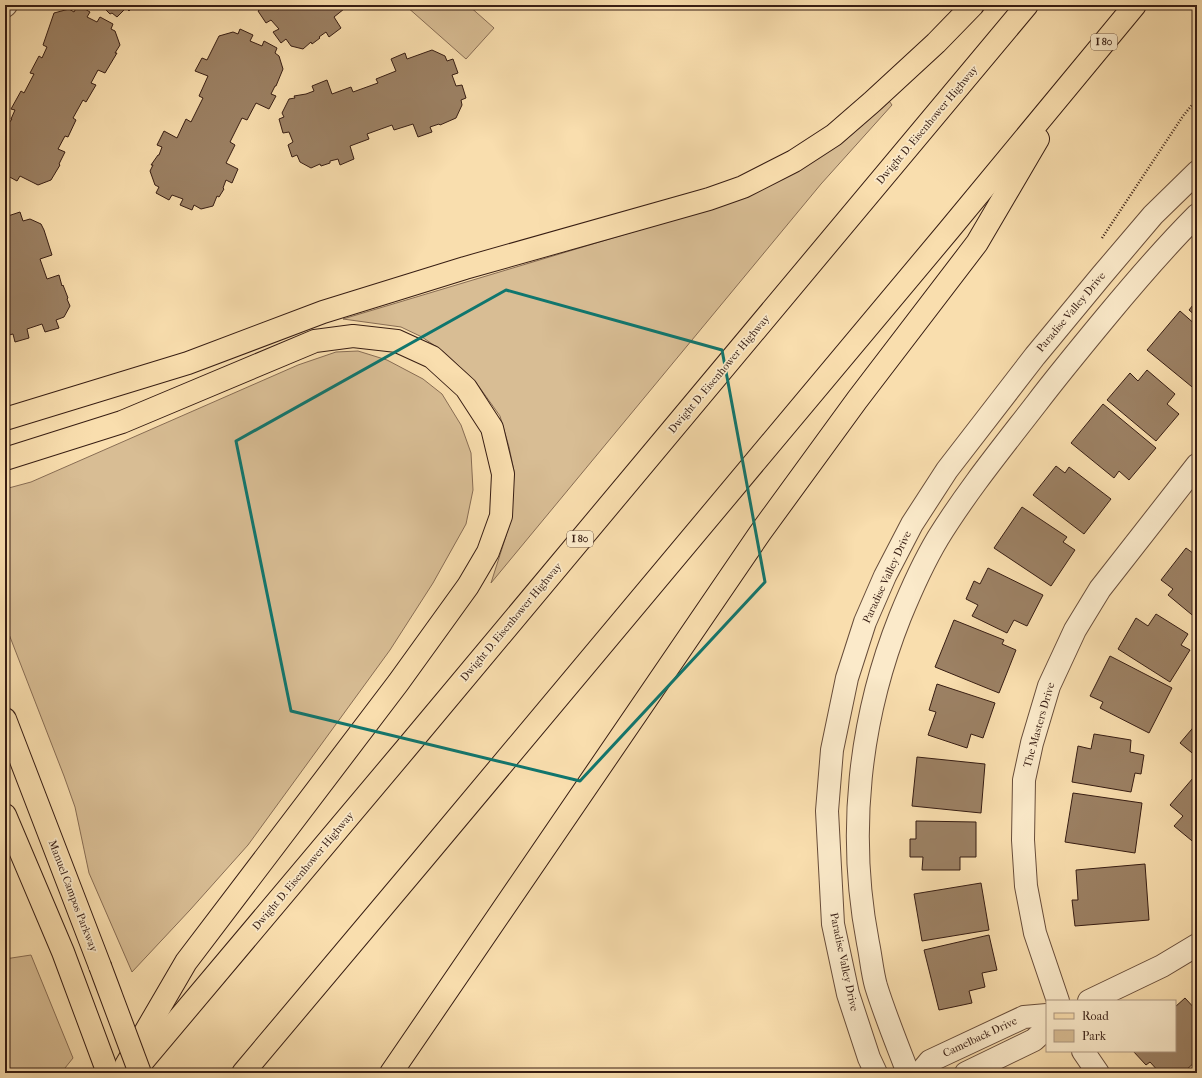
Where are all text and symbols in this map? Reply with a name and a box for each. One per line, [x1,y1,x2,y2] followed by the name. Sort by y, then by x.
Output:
[1091,34,1117,50] road number: I 80
[874,62,981,187] street label: Dwight D. Eisenhower Highway
[1034,269,1109,355] street label: Paradise Valley Drive
[666,311,773,436] street label: Dwight D. Eisenhower Highway
[860,528,914,625] street label: Paradise Valley Drive
[567,531,593,547] road number: I 80
[458,559,565,684] street label: Dwight D. Eisenhower Highway
[1021,680,1058,769] street label: The Masters Drive
[250,808,357,933] street label: Dwight D. Eisenhower Highway
[46,838,101,955] street label: Manuel Campos Parkway
[827,912,861,1013] street label: Paradise Valley Drive
[1046,1000,1176,1052] legend
[1082,1009,1109,1023] text: Road
[941,1014,1020,1060] street label: Camelback Drive
[1082,1029,1107,1043] text: Park

